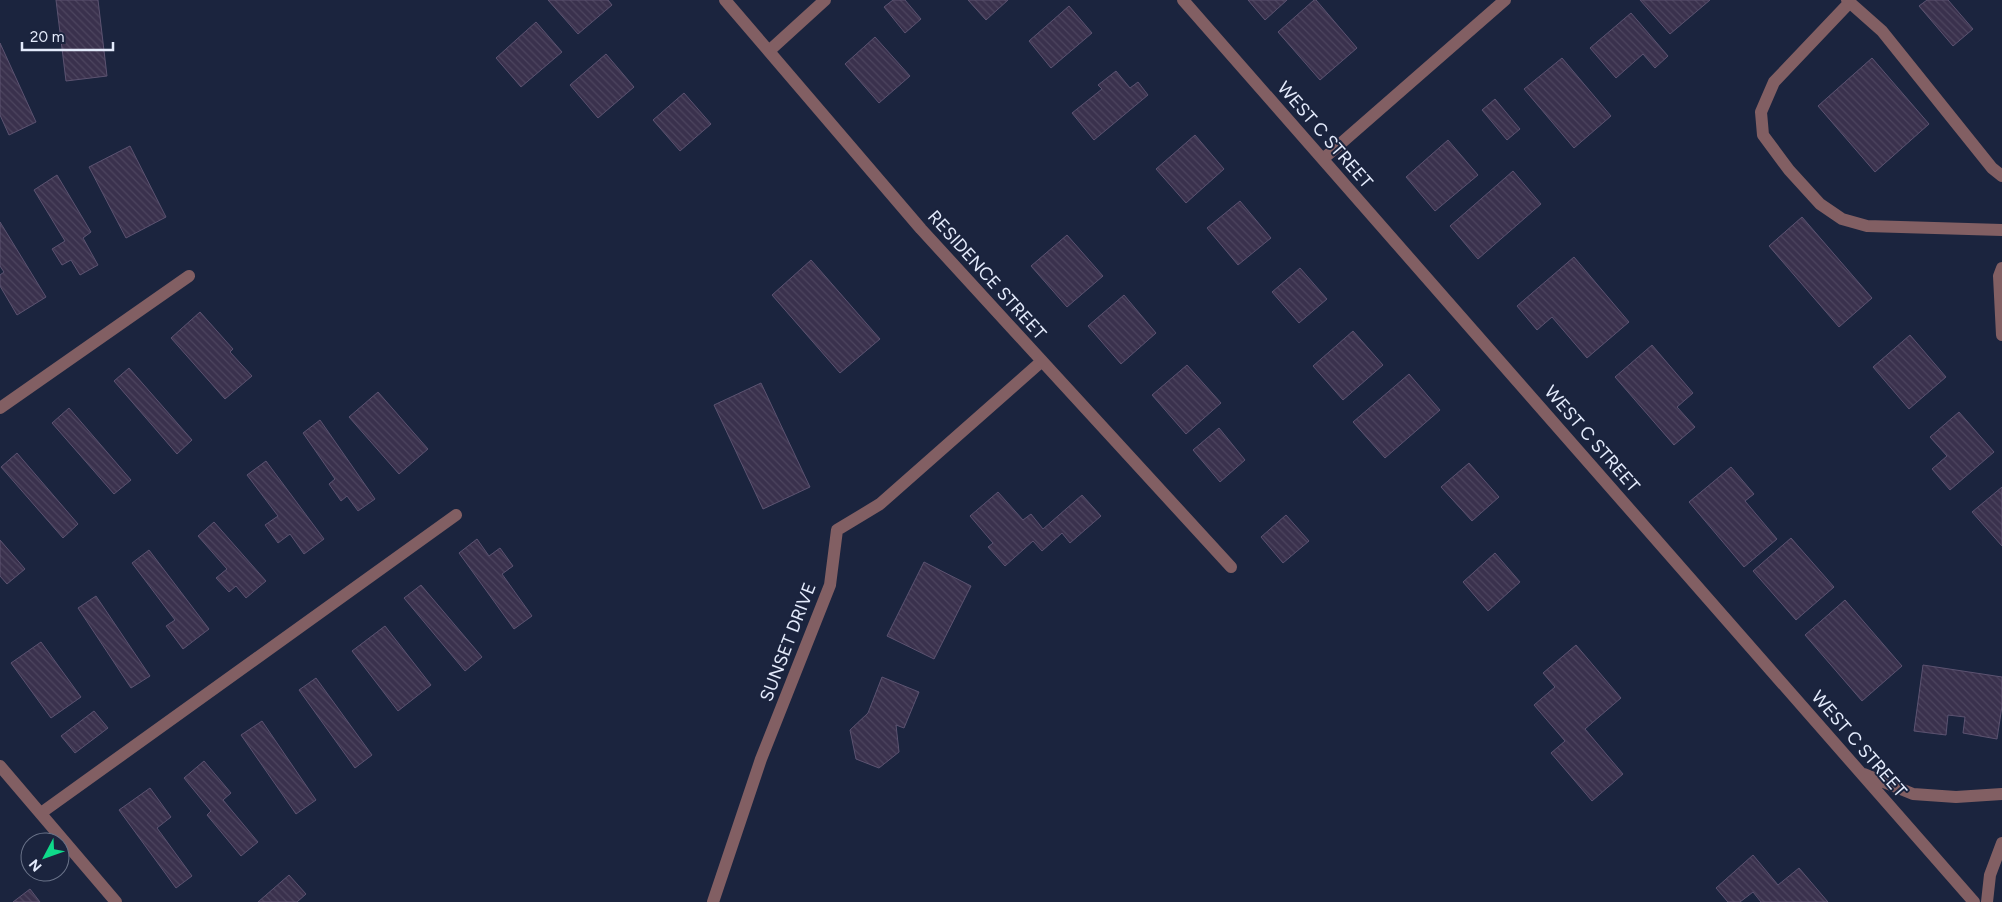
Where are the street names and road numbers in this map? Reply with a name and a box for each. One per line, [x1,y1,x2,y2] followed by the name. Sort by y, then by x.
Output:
[1273,77,1377,193] street label: WEST C STREET
[923,206,1051,344] street label: RESIDENCE STREET
[1540,381,1644,497] street label: WEST C STREET
[755,579,821,705] street label: SUNSET DRIVE
[1807,686,1911,802] street label: WEST C STREET

